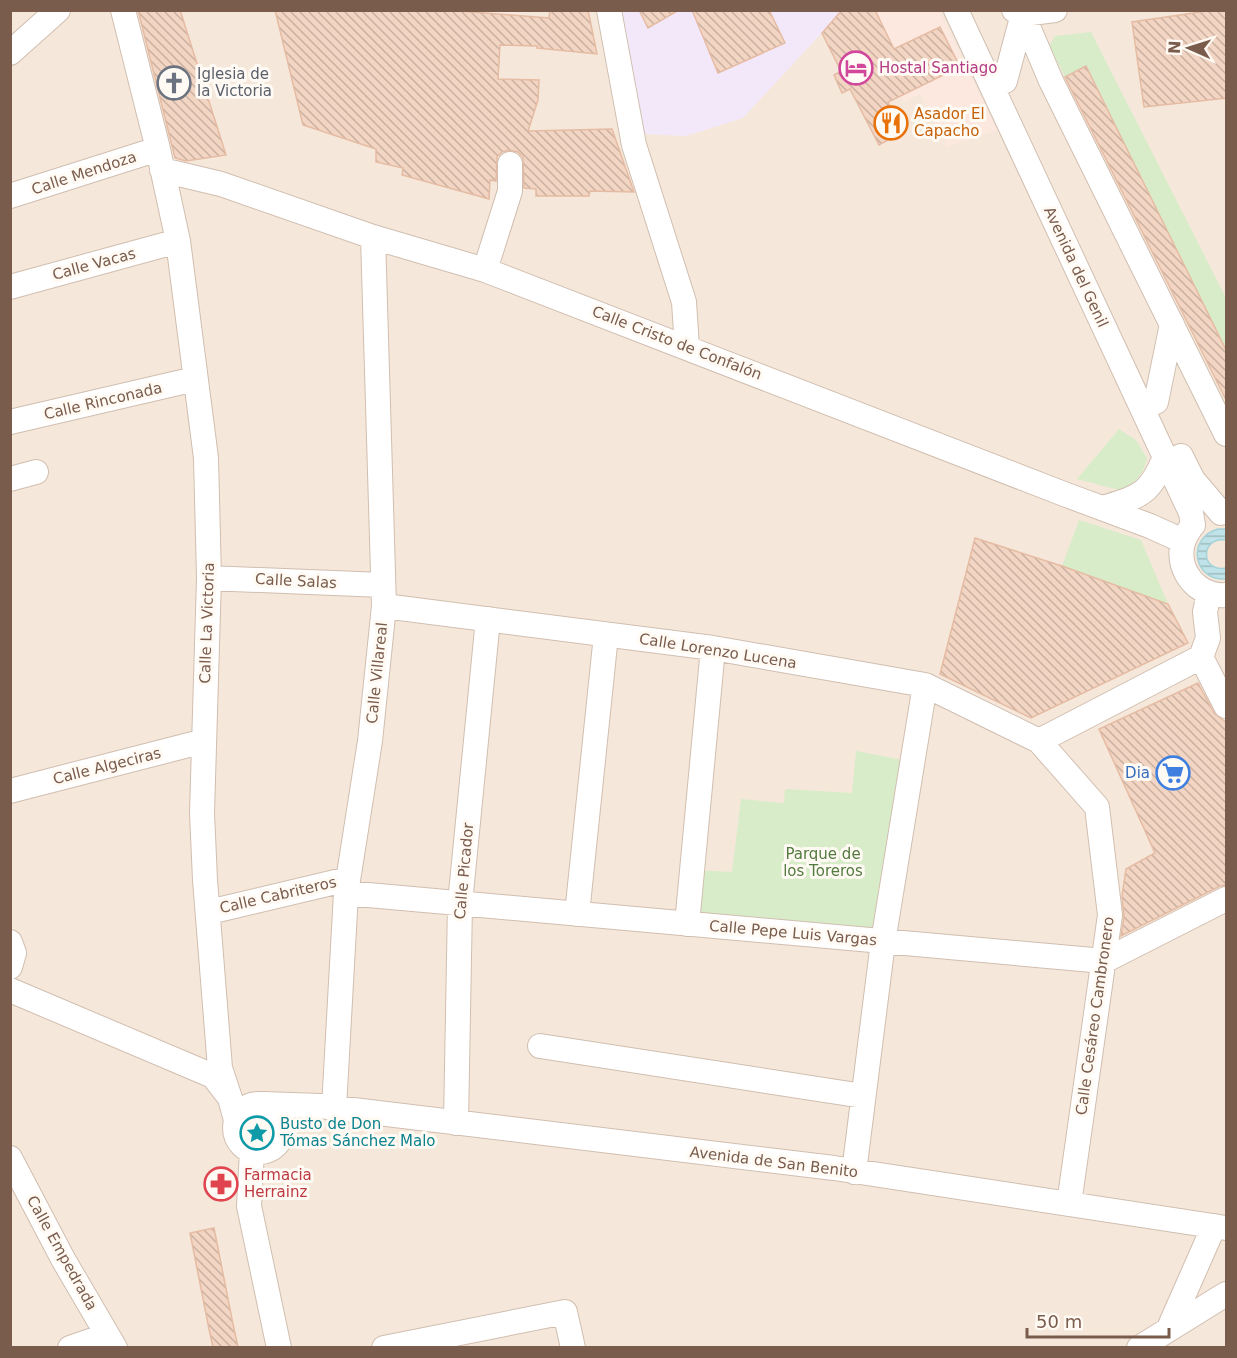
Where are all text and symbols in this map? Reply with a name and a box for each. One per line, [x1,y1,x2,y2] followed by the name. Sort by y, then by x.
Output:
[1159,18,1219,78] north arrow
[1165,40,1184,54] text: N
[838,50,874,86] hotel icon: Hostal Santiago
[879,59,997,77] place label: Hostal Santiago
[156,65,192,101] church icon: Iglesia de la Victoria
[197,65,272,100] place label: Iglesia de la Victoria
[873,105,909,141] restaurant icon: Asador El Capacho
[914,105,985,140] place label: Asador El Capacho
[29,148,139,198] street label: Calle Mendoza
[1040,204,1112,330] street label: Avenida del Genil
[50,244,138,284] street label: Calle Vacas
[590,302,764,384] street label: Calle Cristo de Confalón
[42,379,164,423] street label: Calle Rinconada
[196,562,218,684] street label: Calle La Victoria
[255,570,338,592] street label: Calle Salas
[363,621,391,725] street label: Calle Villareal
[638,630,798,672] street label: Calle Lorenzo Lucena
[51,744,163,788] street label: Calle Algeciras
[1155,755,1191,791] supermarket icon: Dia
[1125,764,1150,782] place label: Dia
[451,821,477,920] street label: Calle Picador
[783,845,863,880] park label: Parque de los Toreros
[218,873,338,917] street label: Calle Cabriteros
[1072,916,1118,1116] street label: Calle Cesáreo Cambronero
[708,917,878,949] street label: Calle Pepe Luis Vargas
[239,1115,275,1151] place icon: Busto de Don Tómas Sánchez Malo
[279,1115,436,1150] place label: Busto de Don Tómas Sánchez Malo
[689,1143,859,1181] street label: Avenida de San Benito
[203,1166,239,1202] pharmacy icon: Farmacia Herrainz
[244,1166,312,1201] place label: Farmacia Herrainz
[23,1192,101,1314] street label: Calle Empedrada
[1027,1301,1170,1339] scale bar
[1036,1311,1082,1332] text: 50 m

